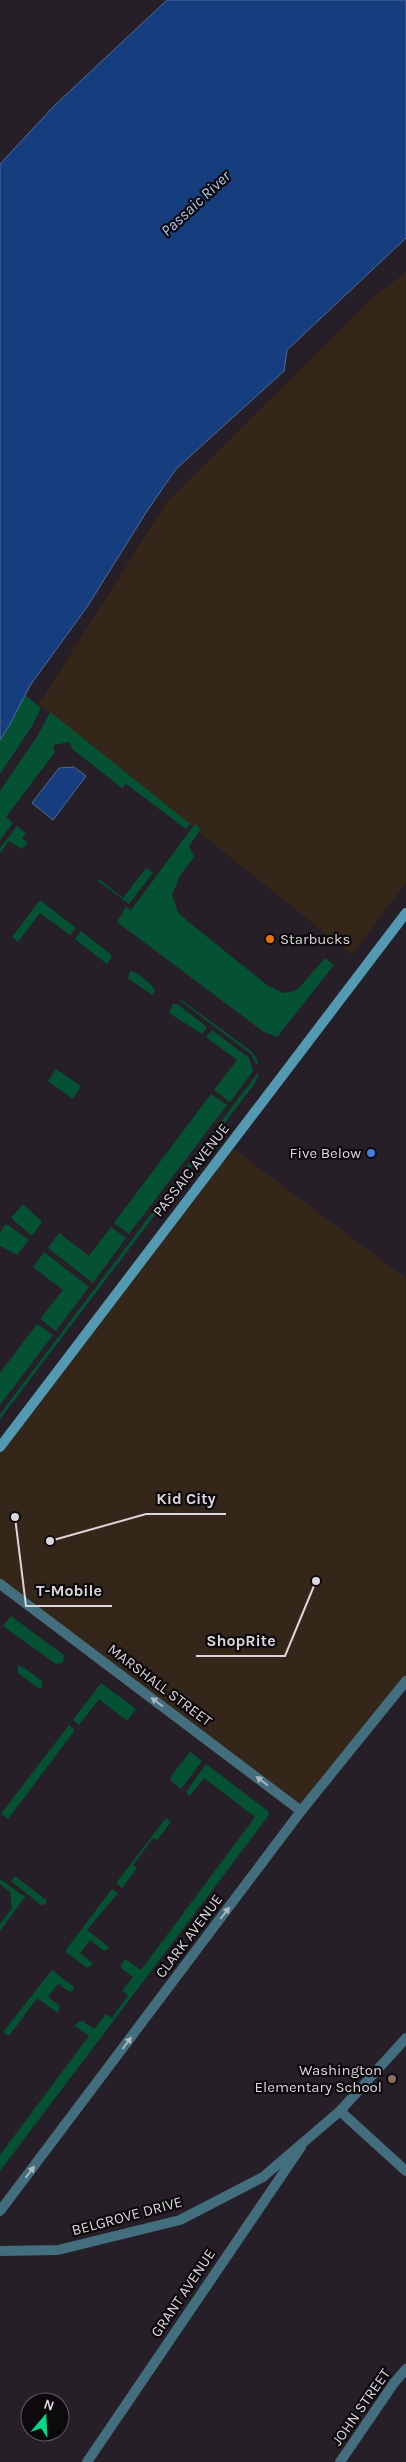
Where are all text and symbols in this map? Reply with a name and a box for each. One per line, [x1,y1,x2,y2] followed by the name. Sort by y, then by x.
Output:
[157,166,234,240] water label: Passaic River
[280,930,350,948] place label: Starbucks
[264,933,276,945] marker: Starbucks
[149,1120,233,1220] street label: PASSAIC AVENUE
[290,1144,361,1162] place label: Five Below
[365,1147,377,1159] marker: Five Below
[146,1483,226,1514] callout: Kid City
[156,1489,216,1508] text: Kid City
[26,1575,112,1606] callout: T-Mobile
[36,1581,102,1600] text: T-Mobile
[196,1625,285,1656] callout: ShopRite
[206,1631,276,1650] text: ShopRite
[104,1640,216,1730] street label: MARSHALL STREET
[151,1696,164,1707] one-way arrow
[256,1776,269,1787] one-way arrow
[152,1891,226,1981] street label: CLARK AVENUE
[220,1906,230,1920] one-way arrow
[122,2037,133,2050] one-way arrow
[255,2061,382,2096] place label: Washington Elementary School
[386,2073,398,2085] marker: Washington Elementary School
[24,2166,35,2179] one-way arrow
[70,2193,184,2239] street label: BELGROVE DRIVE
[147,2246,219,2340] street label: GRANT AVENUE
[328,2365,394,2449] street label: JOHN STREET
[20,2392,70,2442] north arrow
[42,2396,57,2415] text: N

